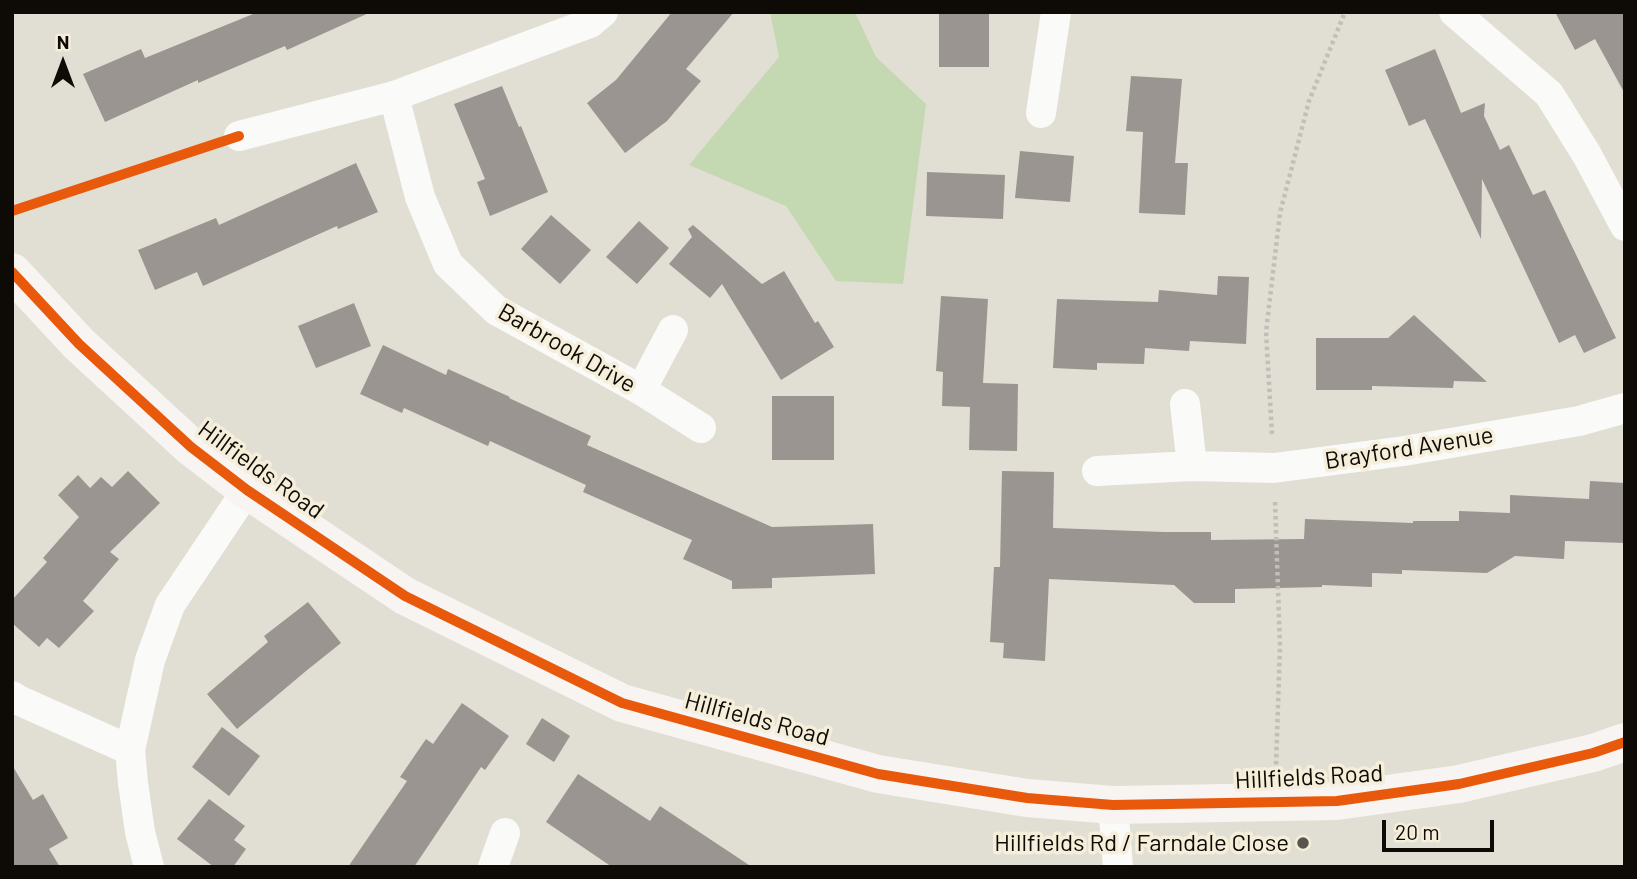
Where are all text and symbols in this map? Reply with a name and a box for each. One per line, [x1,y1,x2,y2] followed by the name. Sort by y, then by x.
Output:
[28,28,98,98] north arrow
[57,30,69,53] text: N
[493,297,641,399] street label: Barbrook Drive
[193,415,329,525] street label: Hillfields Road
[1323,420,1495,476] street label: Brayford Avenue
[682,686,832,752] street label: Hillfields Road
[1234,759,1384,795] street label: Hillfields Road
[1385,806,1497,850] scale bar
[1395,819,1440,844] text: 20 m
[994,829,1289,857] place label: Hillfields Rd / Farndale Close
[1295,835,1311,851] marker: Hillfields Rd / Farndale Close

